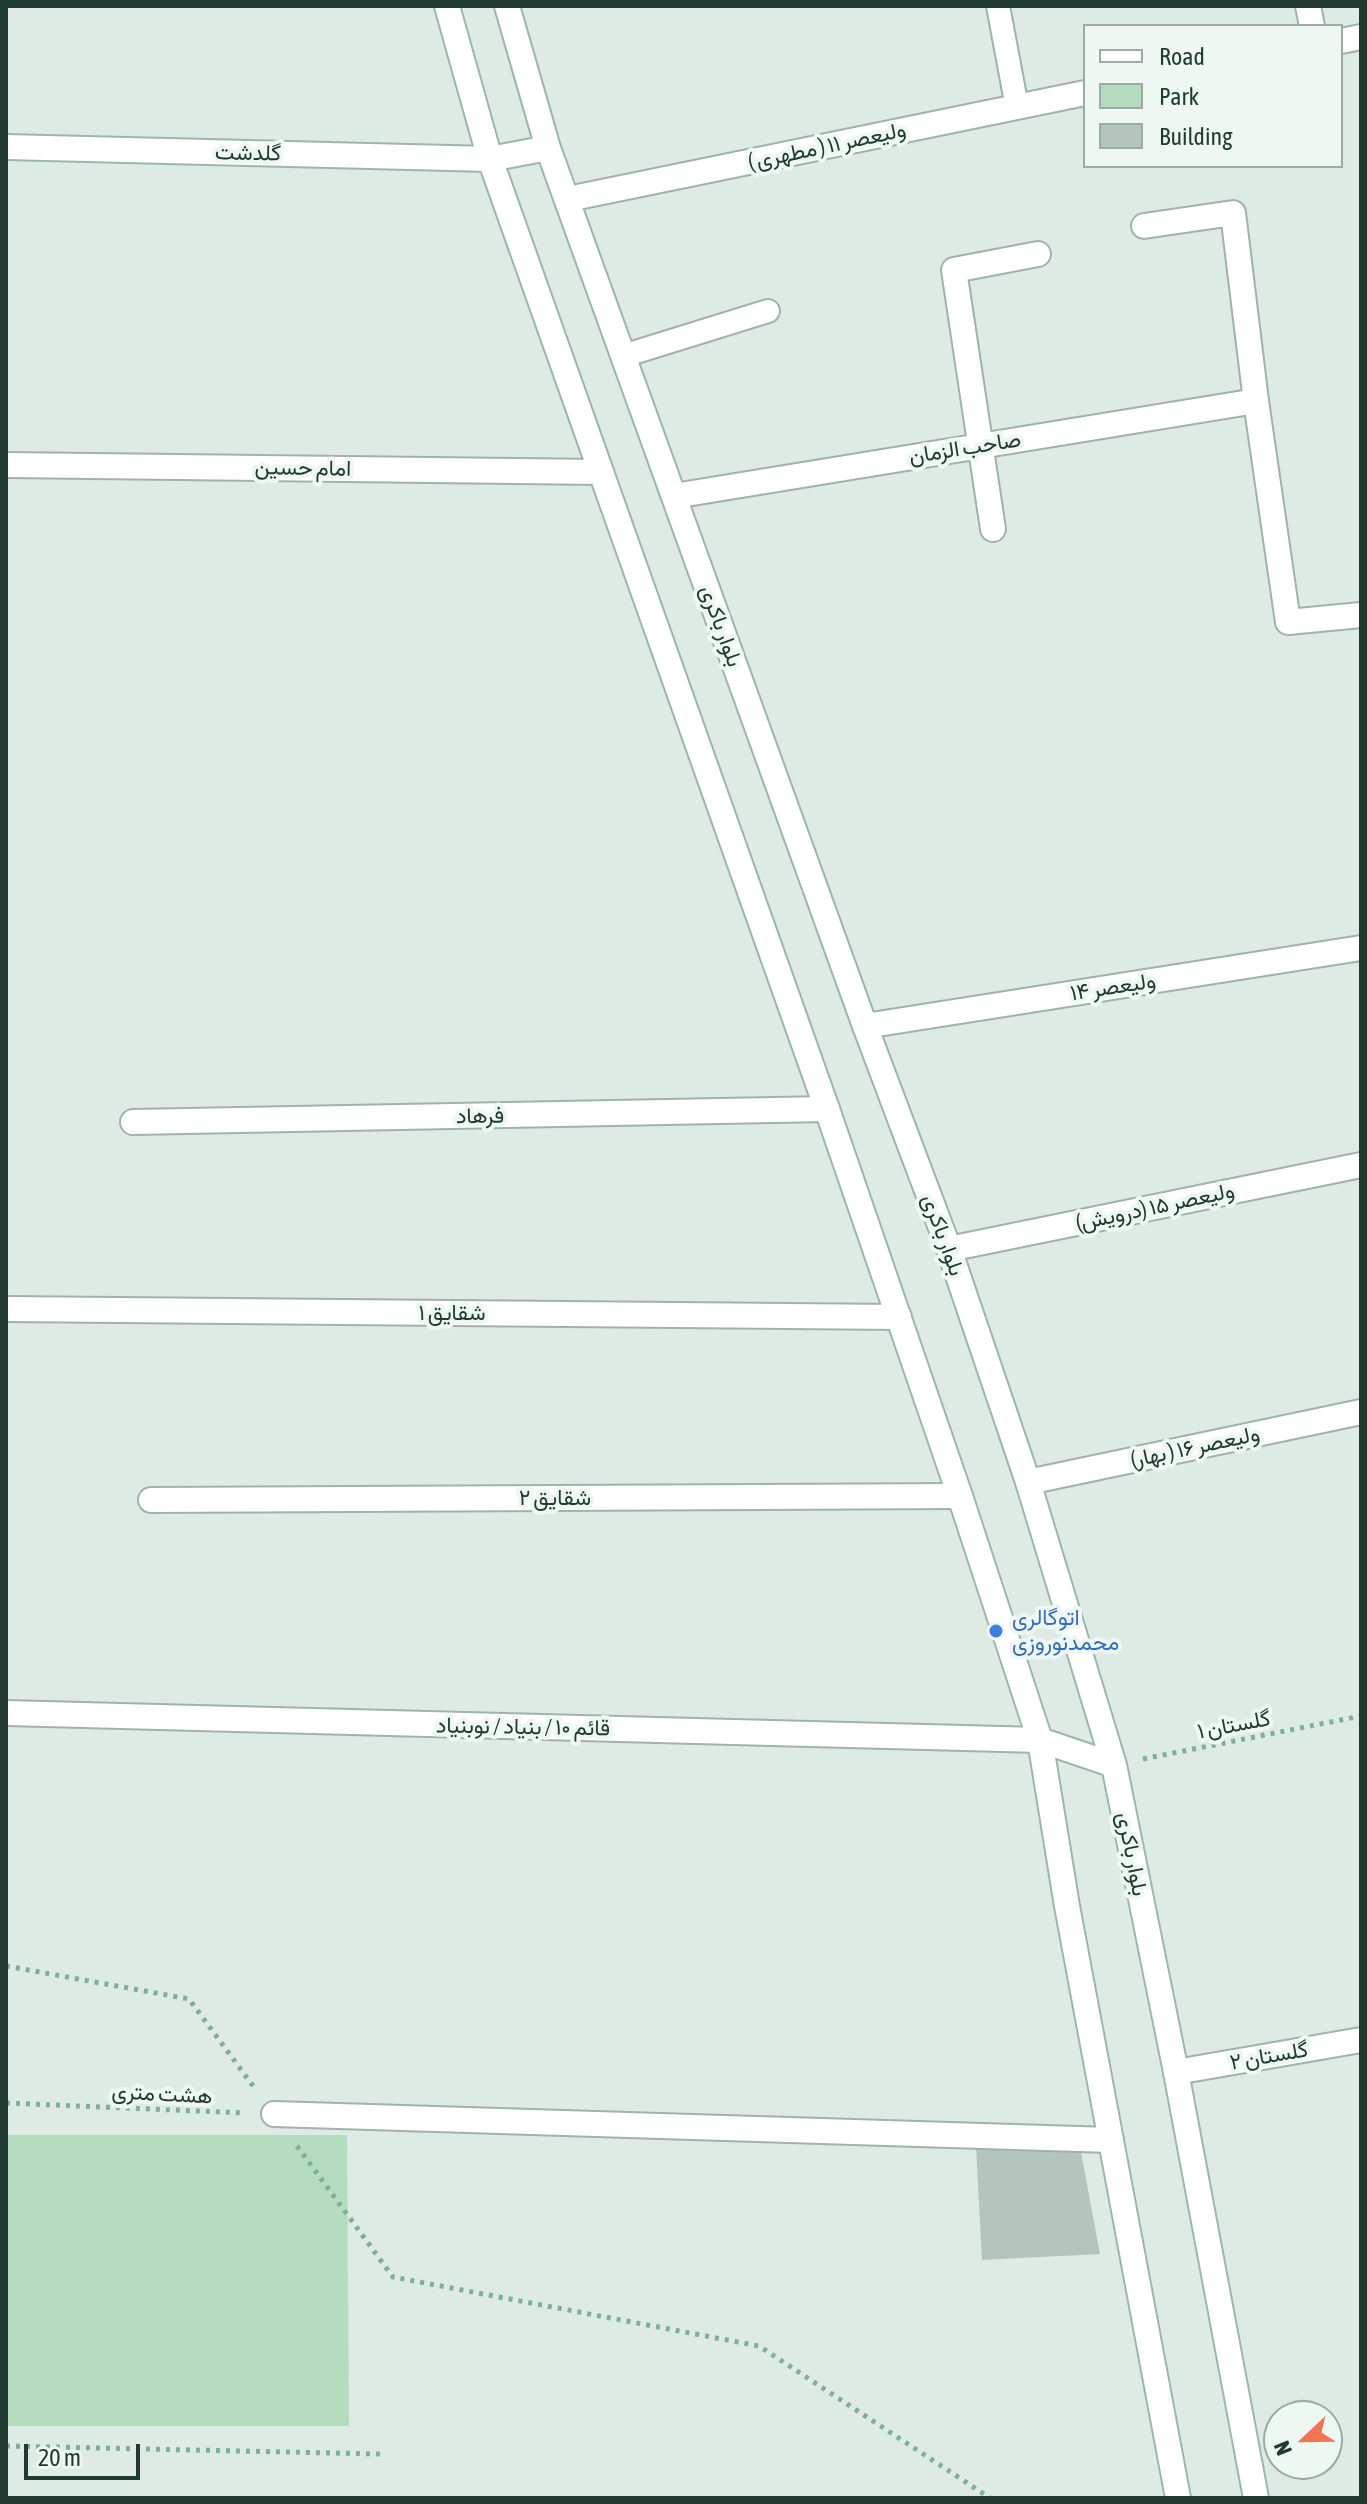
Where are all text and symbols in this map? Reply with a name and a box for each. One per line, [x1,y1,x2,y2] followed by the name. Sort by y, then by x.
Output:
[1083,24,1343,168] legend
[1159,43,1205,70] text: Road
[1159,83,1199,110] text: Park
[746,116,908,176] street label: ولیعصر ۱۱ ( مطهری )
[1159,123,1232,150] text: Building
[215,139,281,167] street label: گلدشت
[907,426,1023,470] street label: صاحب الزمان
[254,454,352,482] street label: امام حسین
[694,582,748,670] street label: بلوار باکری
[1068,967,1158,1007] street label: ولیعصر ۱۴
[456,1102,504,1130] street label: فرهاد
[1073,1177,1237,1237] street label: ولیعصر ۱۵ (درویش)
[916,1191,970,1279] street label: بلوار باکری
[418,1300,486,1326] street label: شقایق ۱
[1128,1420,1262,1474] street label: ولیعصر ۱۶ ( بهار)
[519,1485,591,1511] street label: شقایق ۲
[1012,1605,1119,1656] place label: اتوگالری محمدنوروزی
[987,1622,1005,1640] marker: اتوگالری محمدنوروزی
[1195,1705,1273,1745] street label: گلستان ۱
[436,1712,610,1742] street label: قائم ۱۰ / بنیاد / نوبنیاد
[1111,1810,1153,1898] street label: بلوار باکری
[1228,2036,1310,2076] street label: گلستان ۲
[111,2078,213,2110] street label: هشت متری
[1263,2400,1343,2480] north arrow
[28,2428,144,2478] scale bar
[1268,2437,1297,2459] text: N
[38,2444,81,2471] text: 20 m

